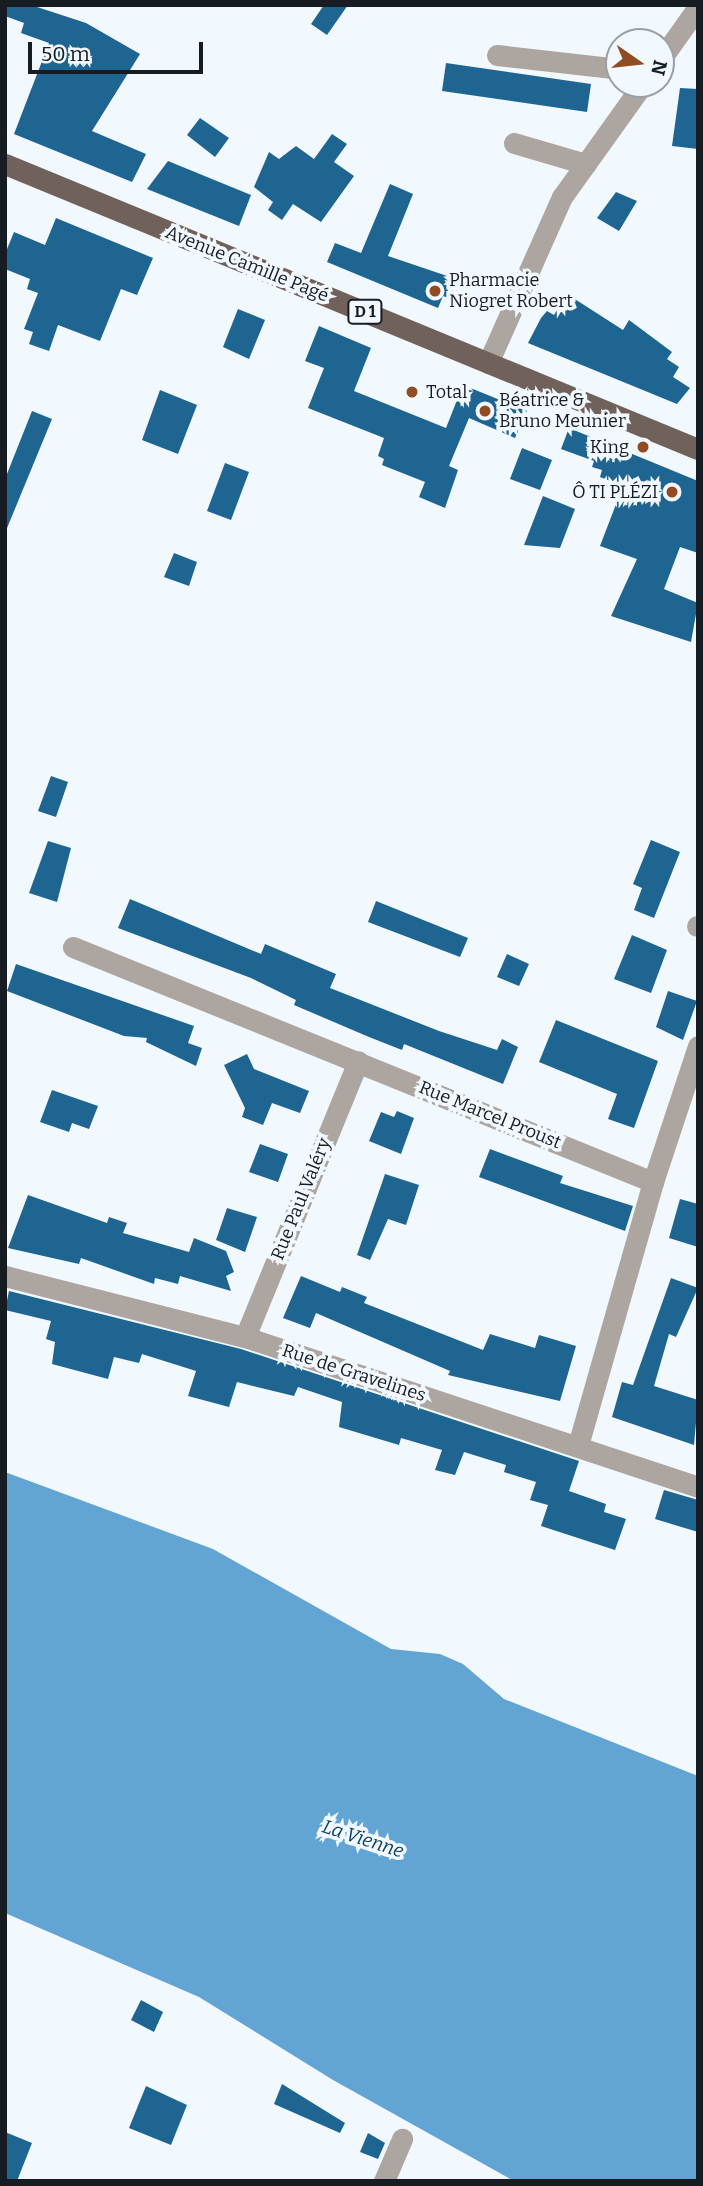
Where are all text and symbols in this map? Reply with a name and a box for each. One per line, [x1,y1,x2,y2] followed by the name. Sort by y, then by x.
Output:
[32,28,206,72] scale bar
[605,28,675,98] north arrow
[41,41,90,67] text: 50 m
[646,58,672,78] text: N
[162,221,332,307] street label: Avenue Camille Pagé
[449,270,573,312] place label: Pharmacie Niogret Robert
[427,283,443,299] marker: Pharmacie Niogret Robert
[346,300,384,324] road number: D 1
[426,381,467,403] place label: Total
[404,384,420,400] marker: Total
[499,390,626,432] place label: Béatrice & Bruno Meunier
[477,403,493,419] marker: Béatrice & Bruno Meunier
[590,436,629,458] place label: King
[635,439,651,455] marker: King
[572,481,658,503] place label: Ô TI PLÉZI
[664,484,680,500] marker: Ô TI PLÉZI
[416,1077,564,1153] street label: Rue Marcel Proust
[267,1135,335,1263] street label: Rue Paul Valéry
[279,1340,429,1406] street label: Rue de Gravelines
[319,1815,407,1863] water label: La Vienne

